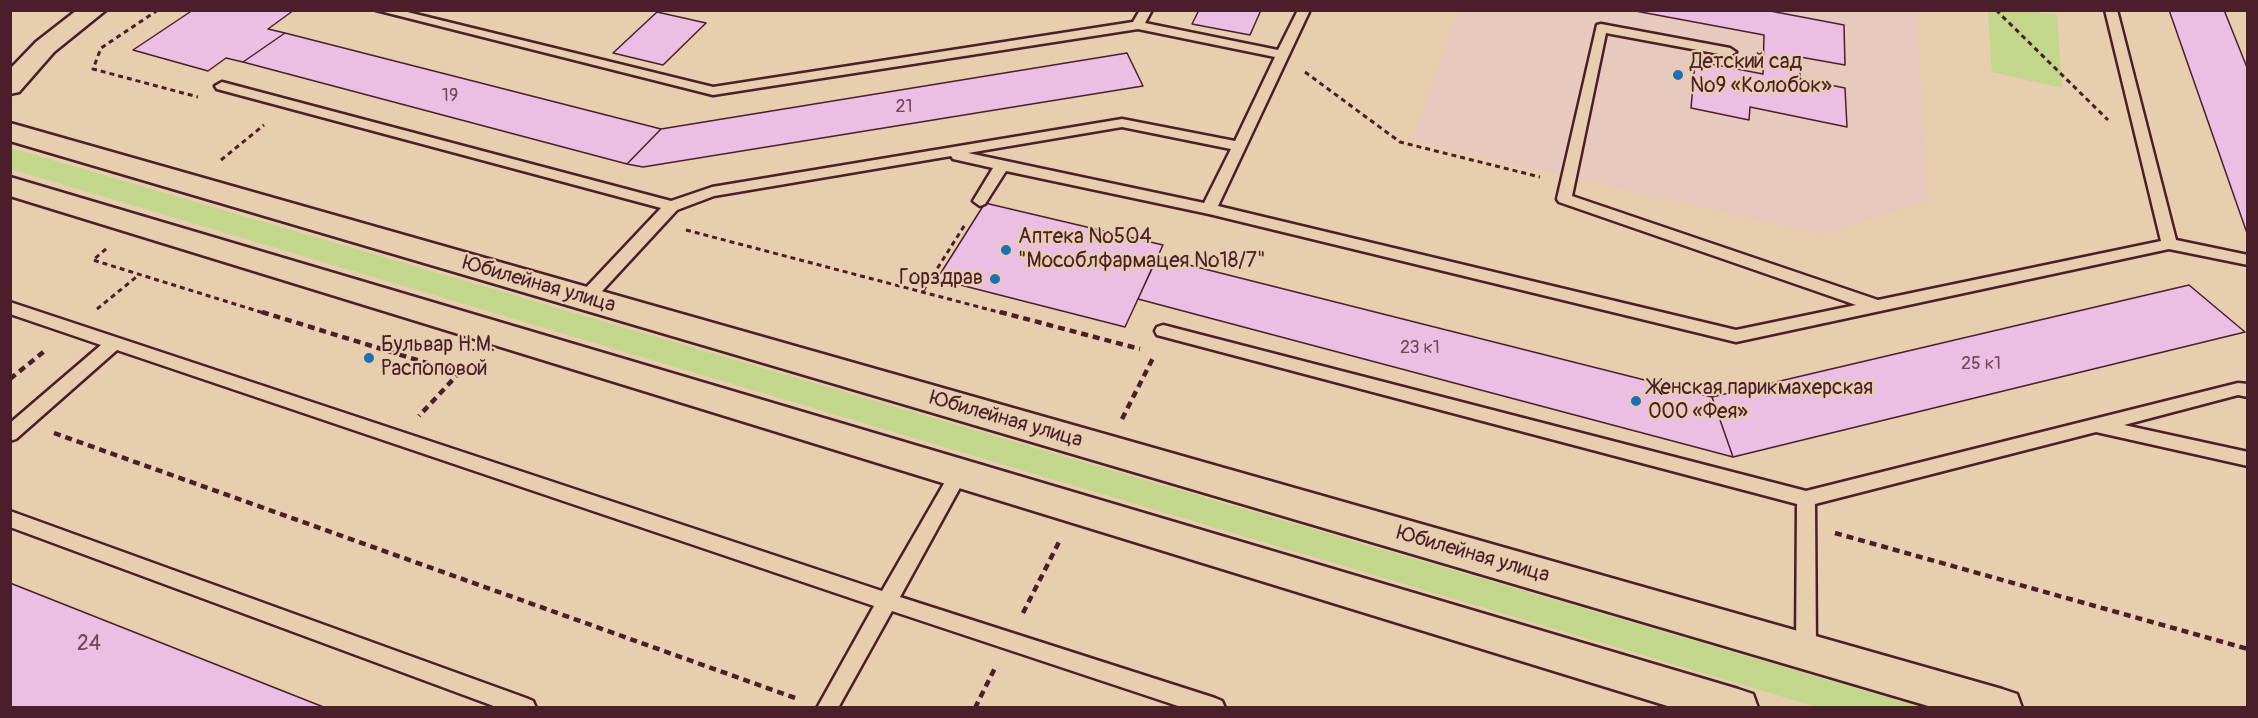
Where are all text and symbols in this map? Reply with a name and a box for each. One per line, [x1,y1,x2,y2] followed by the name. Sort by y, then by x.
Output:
[1690,50,1832,100] place label: Детский сад №9 «Колобок»
[1671,68,1685,82] marker: Детский сад №9 «Колобок»
[442,85,458,107] house number: 19
[895,96,913,118] house number: 21
[1018,225,1265,275] place label: Аптека №504 "Мособлфармацея №18/7"
[999,243,1013,257] marker: Аптека №504 "Мособлфармацея №18/7"
[460,251,618,319] street label: Юбилейная улица
[899,266,983,292] place label: Горздрав
[988,272,1002,286] marker: Горздрав
[381,333,495,383] place label: Бульвар Н.М. Распоповой
[1400,337,1440,359] house number: 23 к1
[362,351,376,365] marker: Бульвар Н.М. Распоповой
[1961,353,2001,375] house number: 25 к1
[1648,376,1873,426] place label: Женская парикмахерская ООО «Фея»
[927,386,1085,454] street label: Юбилейная улица
[1629,394,1643,408] marker: Женская парикмахерская ООО «Фея»
[1394,521,1552,589] street label: Юбилейная улица
[77,632,101,658] house number: 24

